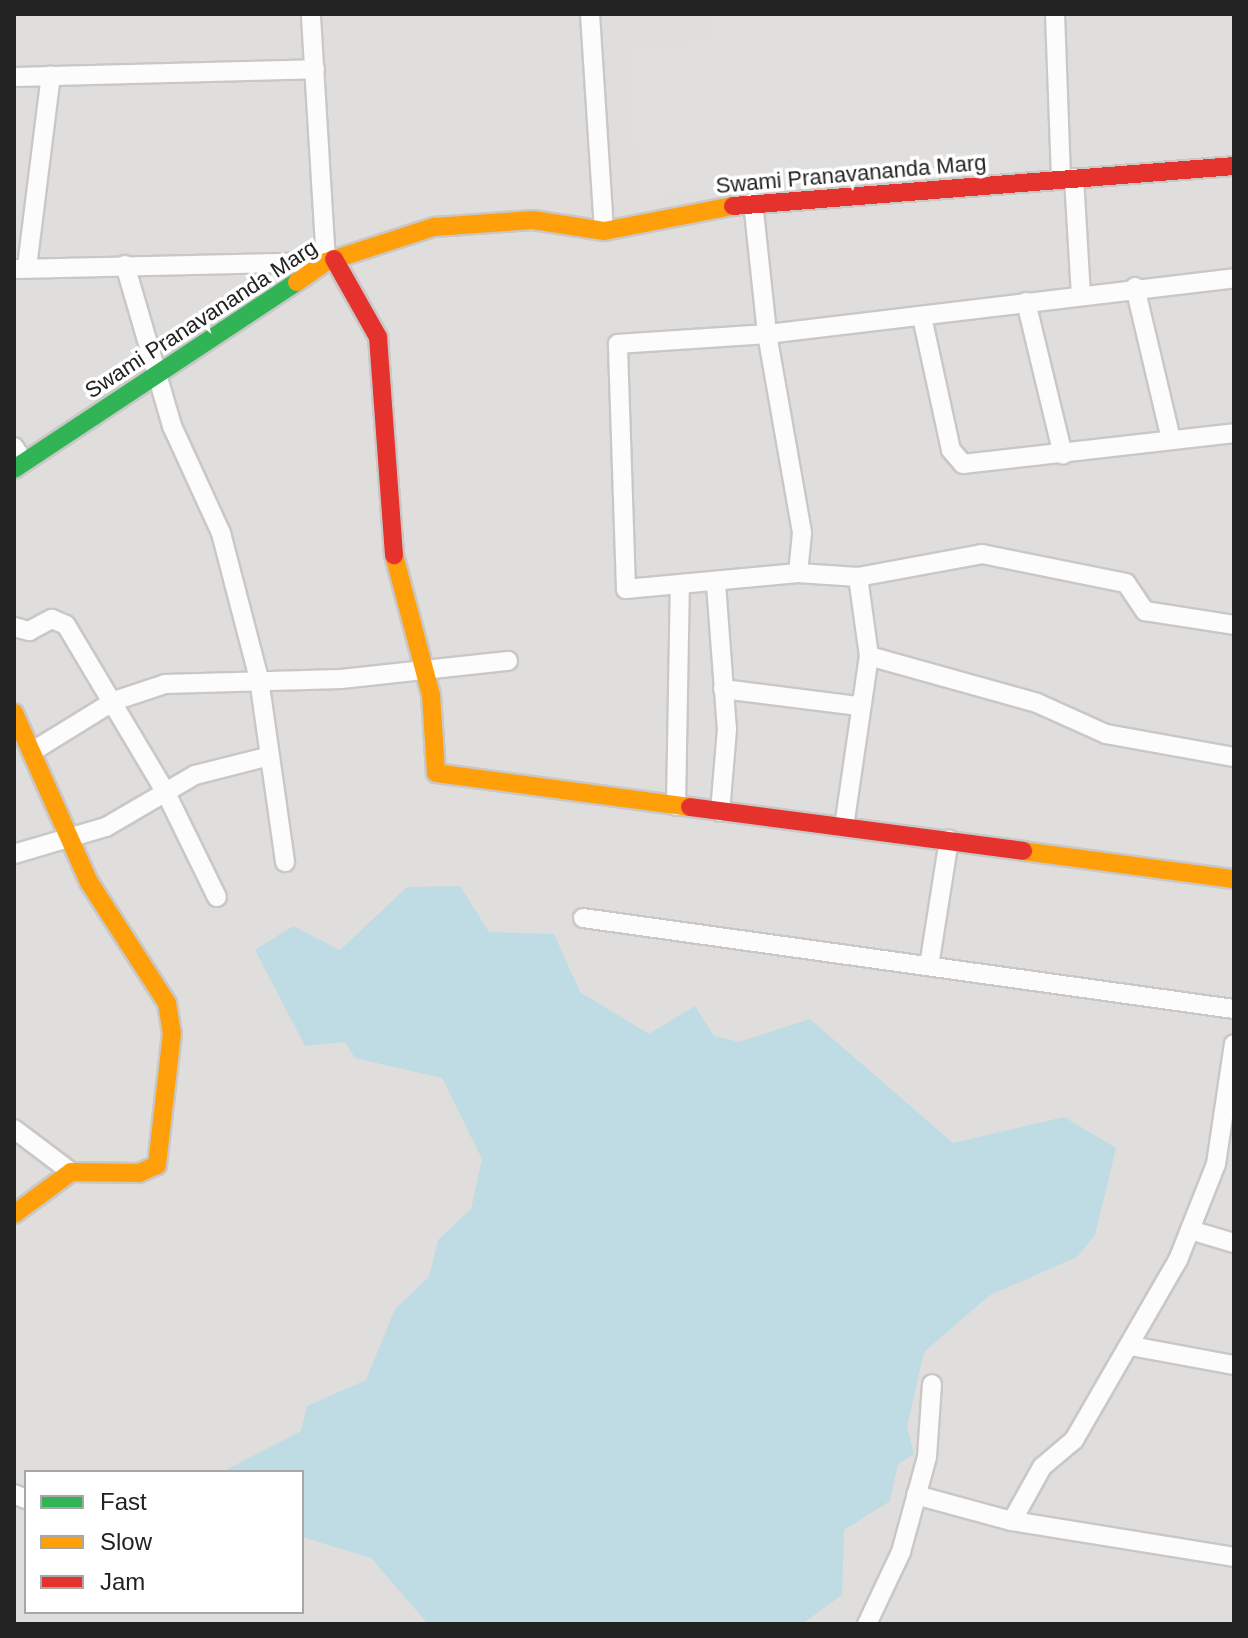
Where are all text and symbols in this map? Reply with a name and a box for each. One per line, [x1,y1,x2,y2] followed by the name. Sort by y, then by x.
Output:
[715,149,987,199] street label: Swami Pranavananda Marg
[80,234,322,404] street label: Swami Pranavananda Marg
[24,1470,304,1614] legend
[100,1488,147,1515] text: Fast
[100,1528,152,1555] text: Slow
[100,1568,145,1595] text: Jam

